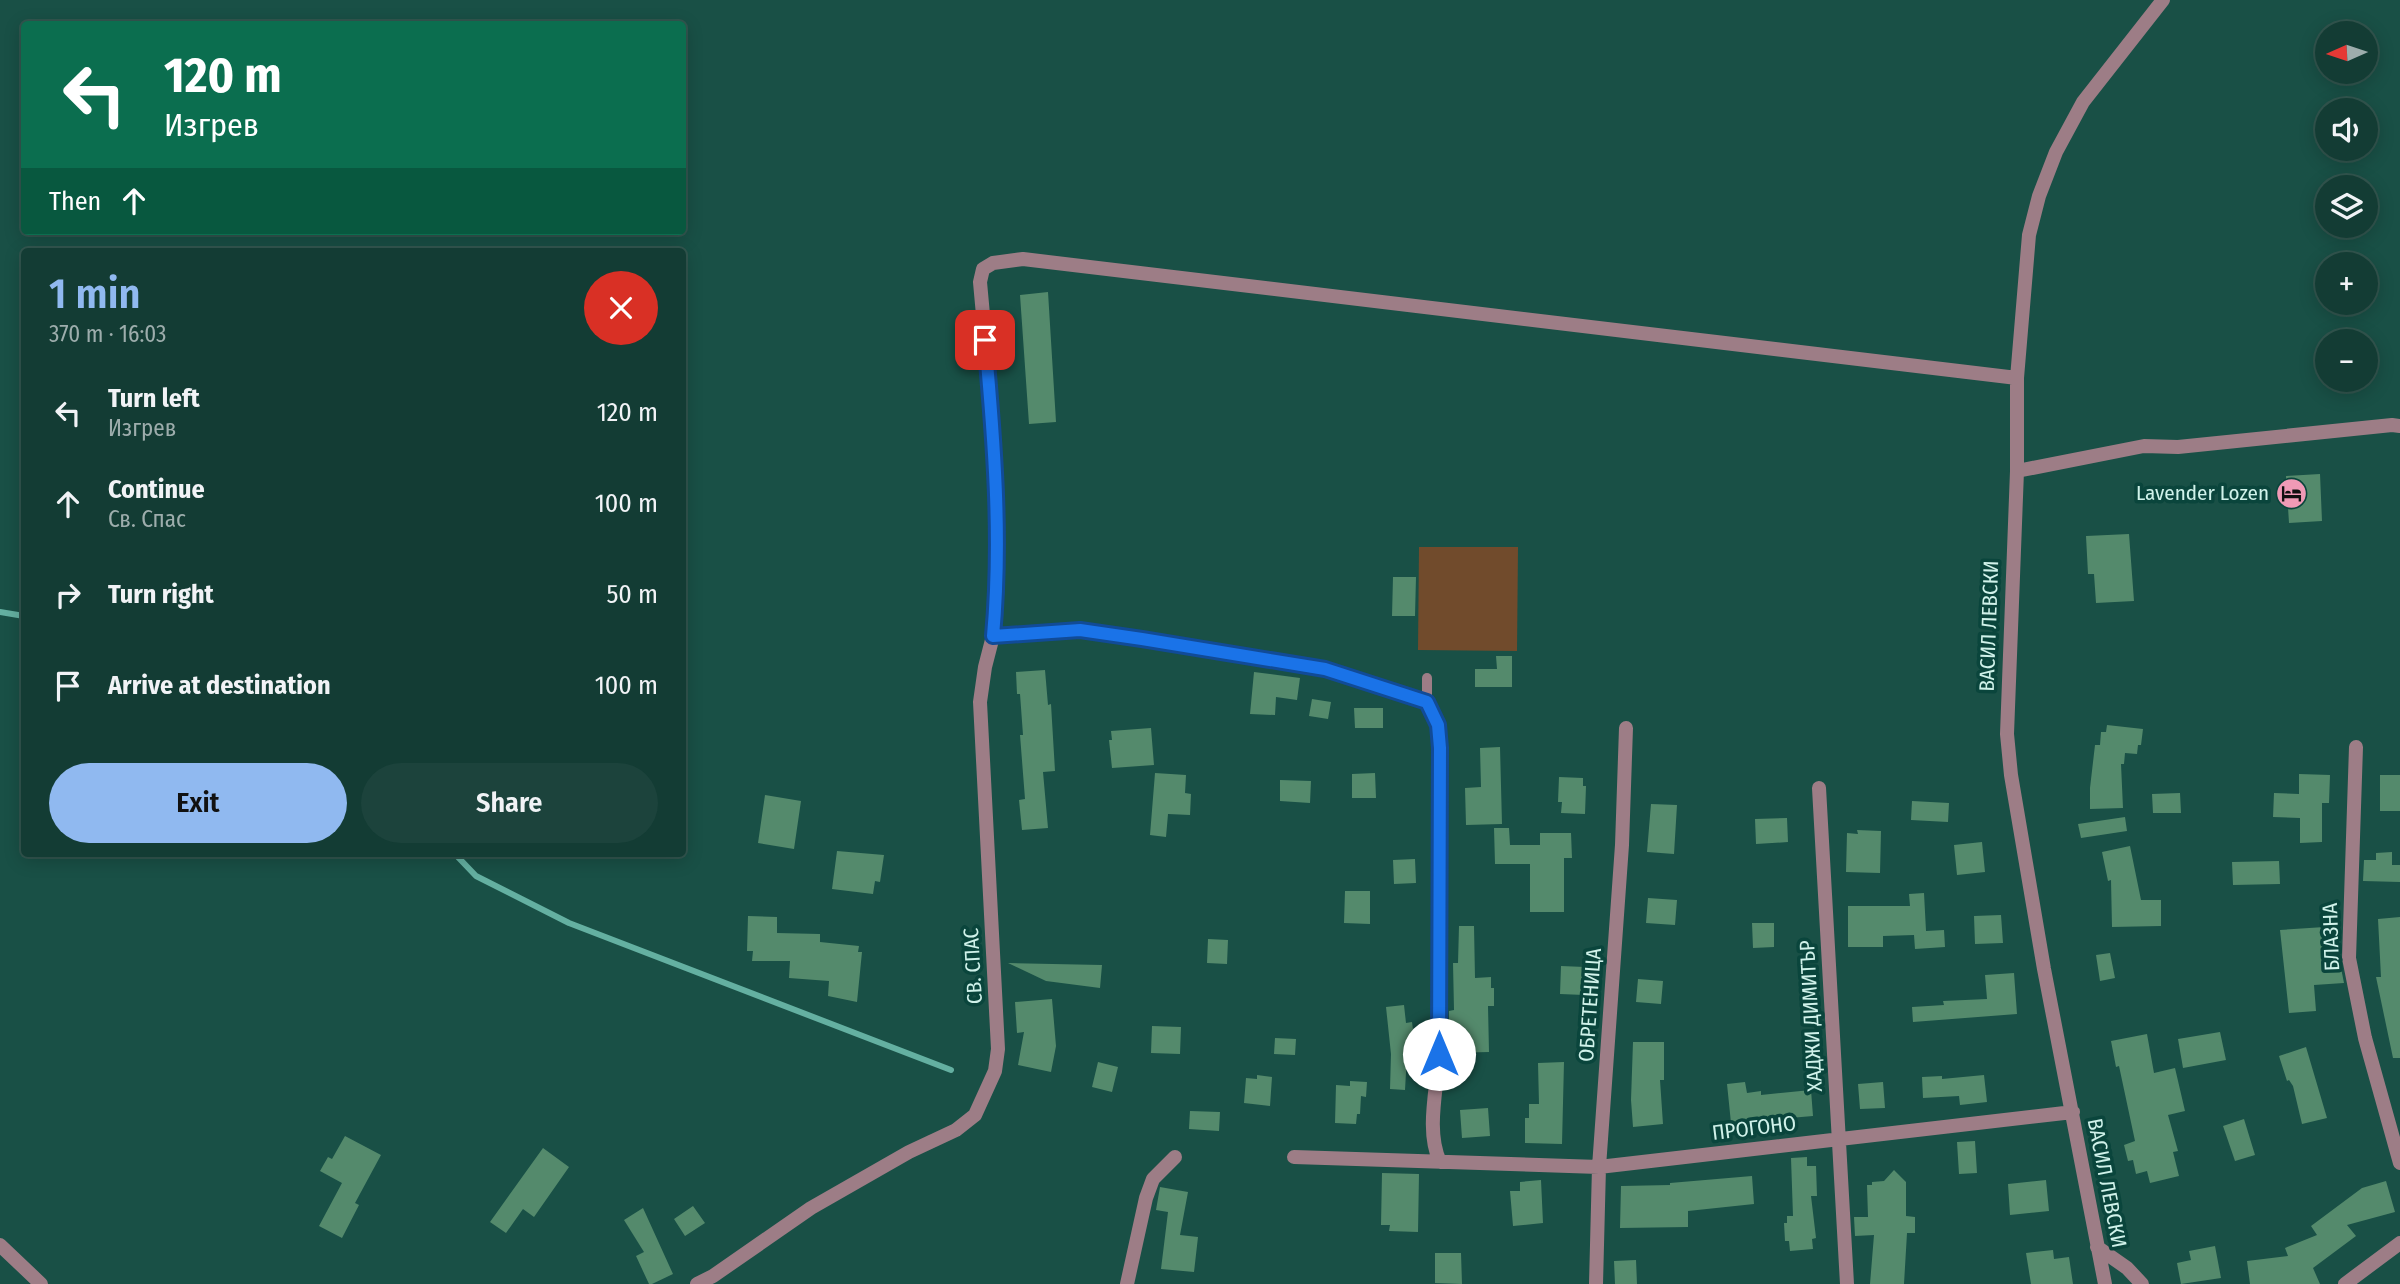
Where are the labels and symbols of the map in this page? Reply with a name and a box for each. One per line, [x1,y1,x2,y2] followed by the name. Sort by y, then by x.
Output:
[2315,21,2378,84] north arrow
[955,310,1015,370] pin
[2275,476,2309,510] hotel icon: Lavender Lozen
[2136,480,2269,506] place label: Lavender Lozen
[1974,560,2004,692] street label: ВАСИЛ ЛЕВСКИ
[2317,903,2345,971] street label: БЛАЗНА
[958,927,988,1005] street label: СВ. СПАС
[1794,939,1828,1093] street label: ХАДЖИ ДИМИТЪР
[1573,947,1607,1063] street label: ОБРЕТЕНИЦА
[1402,1017,1476,1091] position arrow
[1711,1110,1797,1146] street label: ПРОГОНО
[2082,1116,2132,1250] street label: ВАСИЛ ЛЕВСКИ

